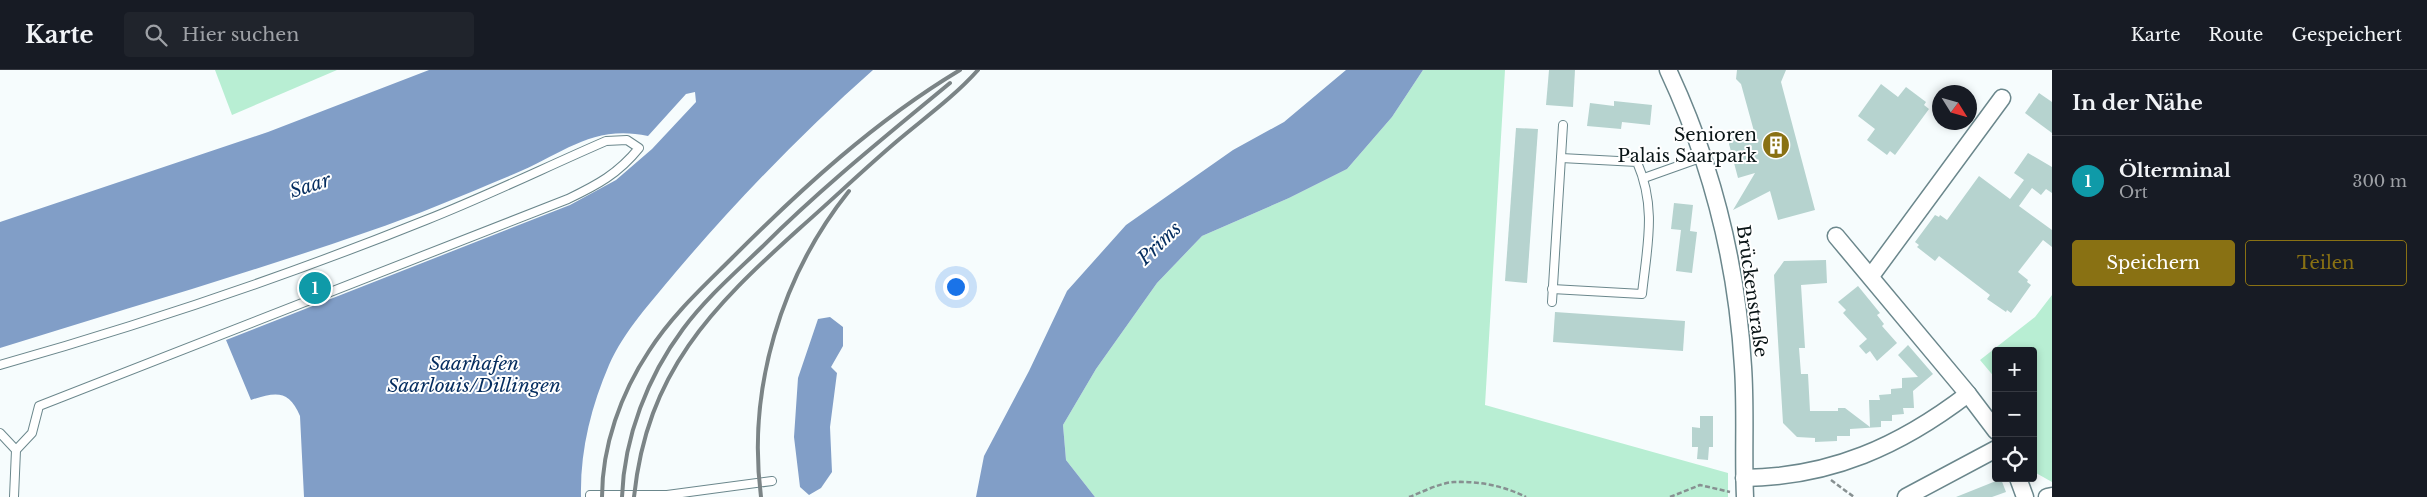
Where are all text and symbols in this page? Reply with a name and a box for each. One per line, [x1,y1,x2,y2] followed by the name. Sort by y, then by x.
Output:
[124,12,474,57] search box
[25,20,94,49] text: Karte
[142,21,170,49] icon: search
[182,23,299,46] text: Hier suchen
[2131,24,2180,46] text: Karte
[2208,24,2263,46] text: Route
[2291,24,2402,46] text: Gespeichert
[1932,85,1977,130] north arrow
[2072,90,2203,116] text: In der Nähe
[1618,124,1757,167] place label: Senioren Palais Saarpark
[1761,130,1791,160] building icon: Senioren Palais Saarpark
[2119,159,2231,182] text: Ölterminal
[287,168,335,203] water label: Saar
[2085,171,2091,191] text: 1
[2353,171,2407,191] text: 300 m
[2119,182,2148,202] text: Ort
[1132,217,1186,270] water label: Prims
[1732,223,1772,359] street label: Brückenstraße
[2072,240,2235,286] button: Speichern
[2245,240,2407,286] button: Teilen
[299,269,331,307] pin: 1
[943,274,969,300] your location
[1992,347,2037,482] map controls
[1992,347,2037,392] button: +
[387,352,561,397] water label: Saarhafen Saarlouis/Dillingen
[1992,392,2037,437] button: −
[1992,437,2037,482] button: locate

